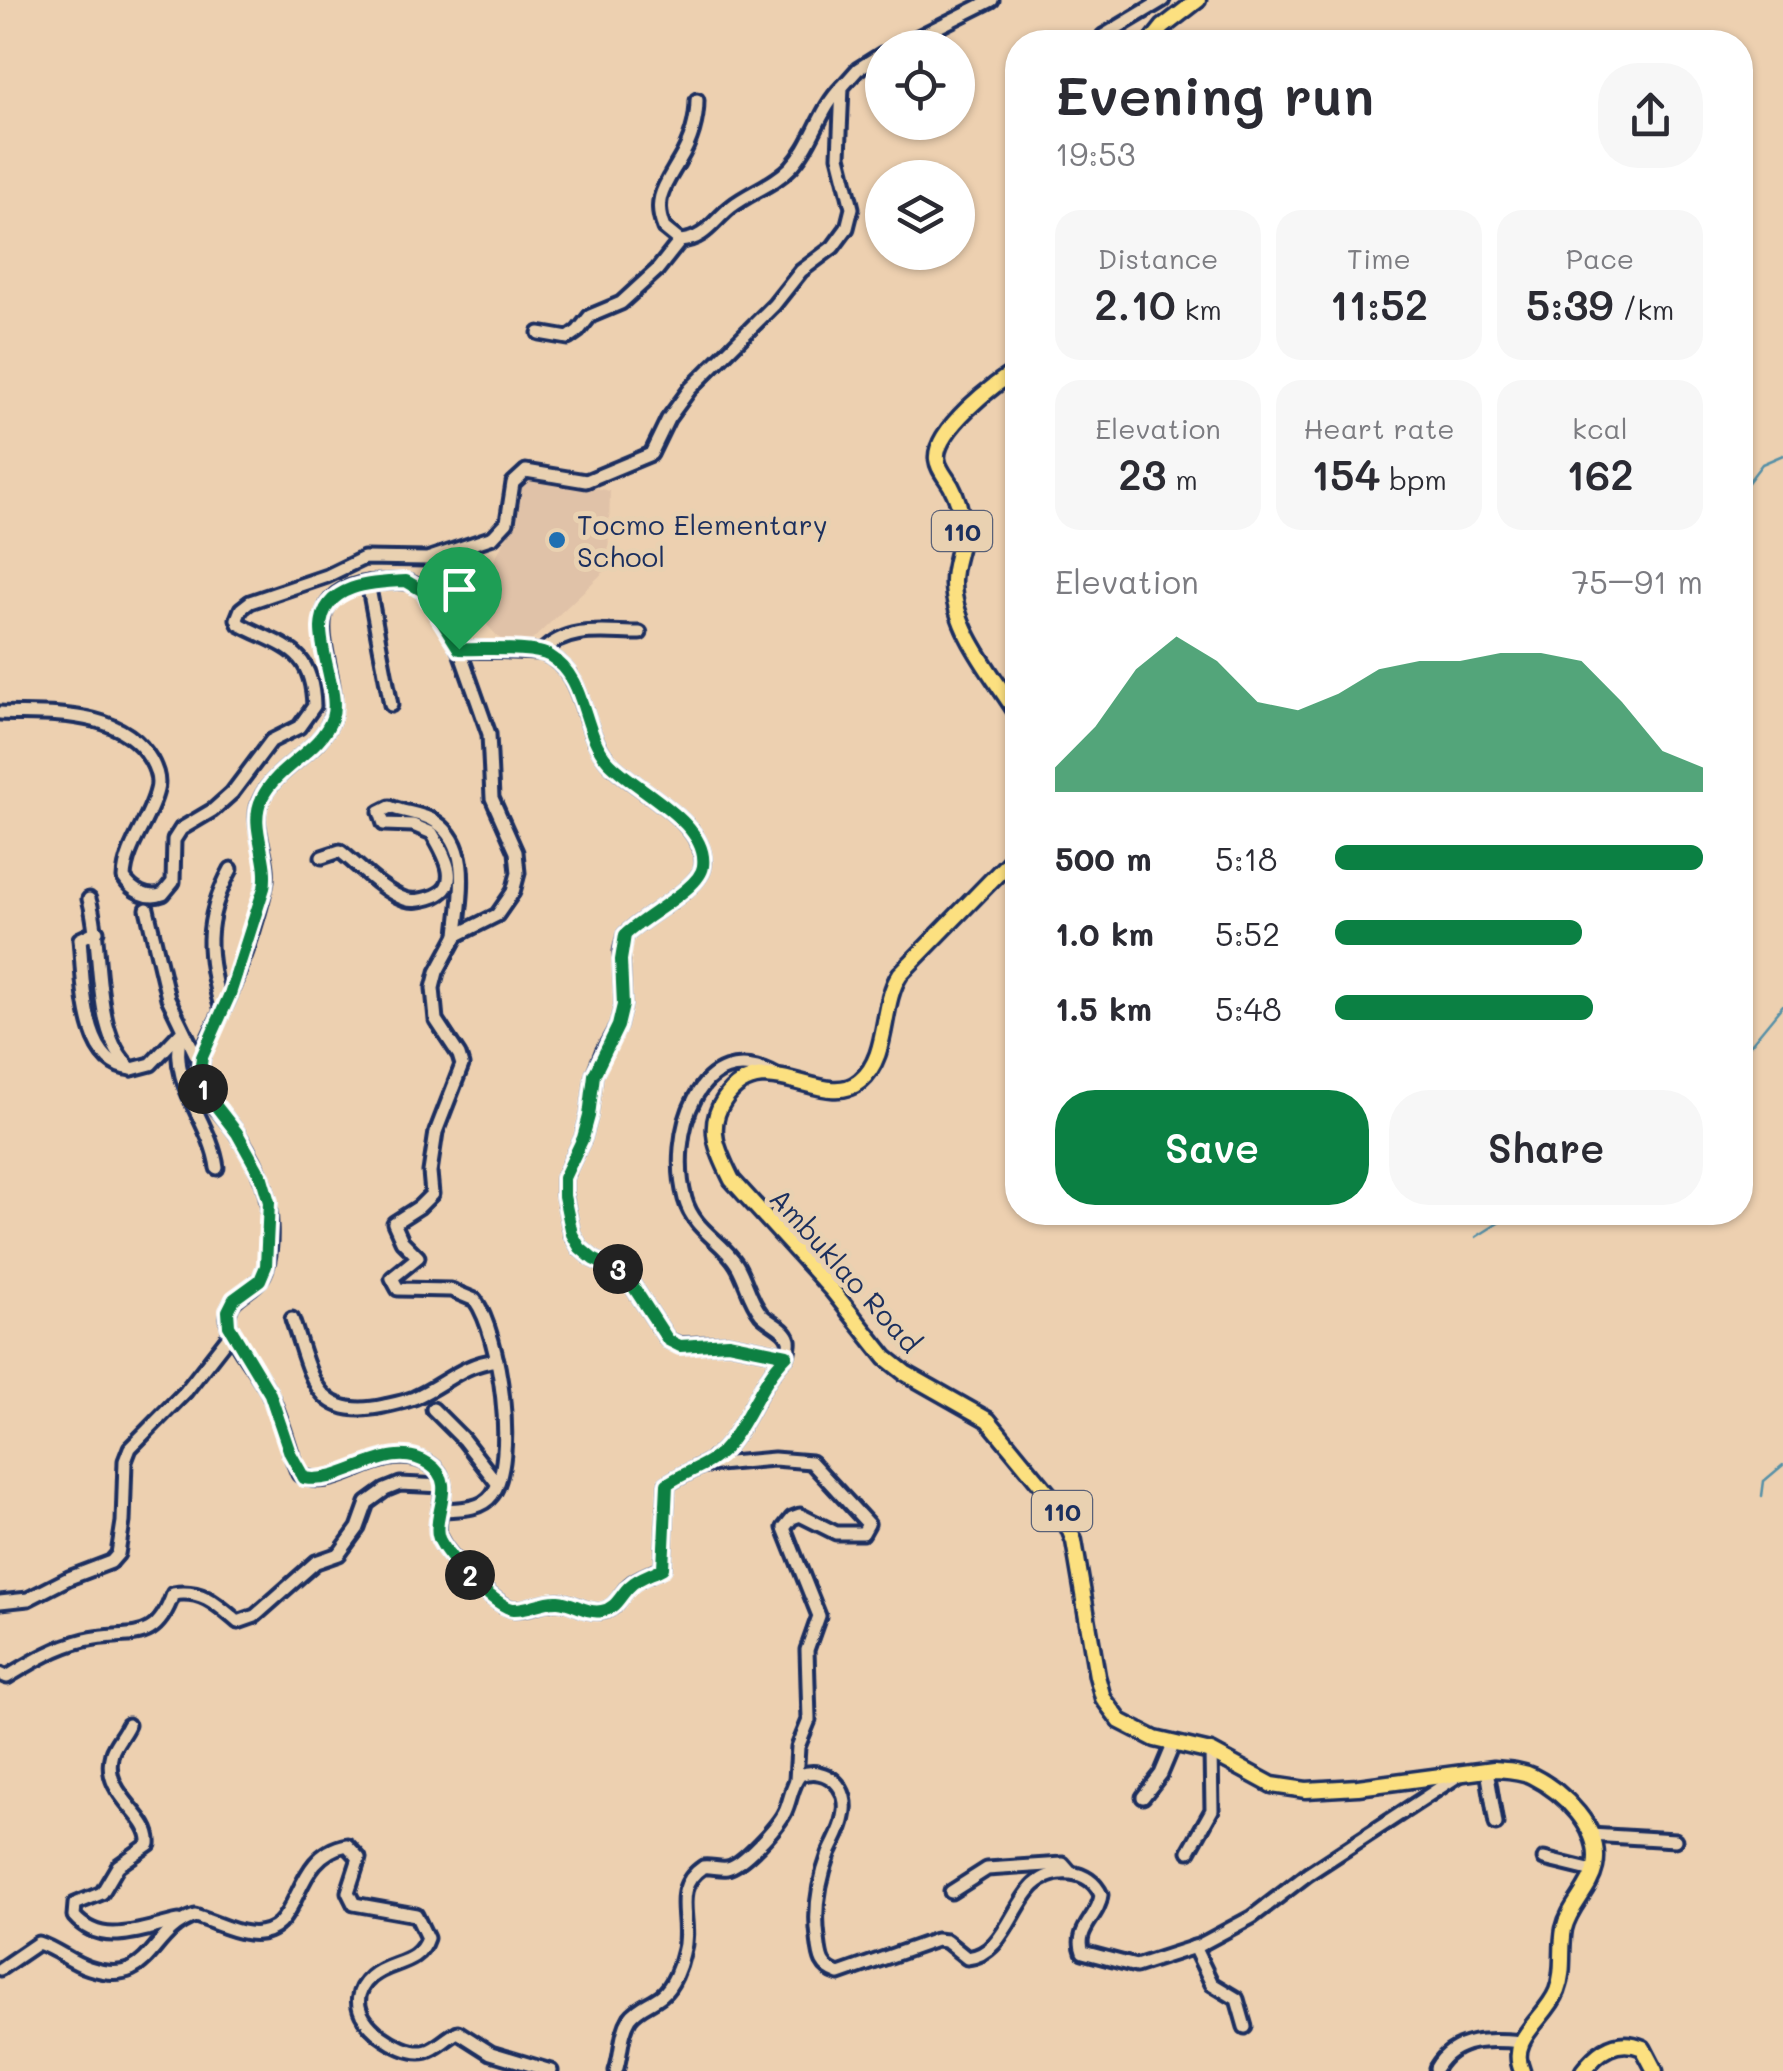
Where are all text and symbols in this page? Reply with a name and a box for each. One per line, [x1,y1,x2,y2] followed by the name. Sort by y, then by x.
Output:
[865,30,975,270] map controls
[865,30,975,140] button: locate
[1055,58,1374,130] text: Evening run
[1598,63,1703,168] button: share
[1055,132,1136,174] text: 19:53
[865,160,975,270] button: layers
[1098,240,1218,276] text: Distance
[1347,240,1411,276] text: Time
[1566,240,1634,276] text: Pace
[1094,276,1176,331] text: 2.10
[1330,276,1428,331] text: 11:52
[1526,276,1614,331] text: 5:39
[1176,291,1222,327] text: km
[1614,291,1674,327] text: /km
[1095,410,1221,446] text: Elevation
[1303,410,1455,446] text: Heart rate
[1572,410,1628,446] text: kcal
[1118,446,1167,501] text: 23
[1311,446,1380,501] text: 154
[1566,446,1634,501] text: 162
[1167,461,1198,497] text: m
[1380,461,1447,497] text: bpm
[577,506,828,574] place label: Tocmo Elementary School
[932,511,992,551] road number: 110
[546,529,568,551] marker: Tocmo Elementary School
[417,547,502,650] pin
[1055,560,1199,602] text: Elevation
[1571,560,1703,602] text: 75–91 m
[432,562,487,617] icon: arrive
[1055,837,1152,879] text: 500 m
[1215,837,1277,879] text: 5:18
[1055,912,1154,954] text: 1.0 km
[1215,912,1280,954] text: 5:52
[1055,987,1152,1029] text: 1.5 km
[1215,987,1282,1029] text: 5:48
[178,1064,228,1114] pin: 1
[197,1071,209,1107] text: 1
[1055,1090,1369,1205] button: Save
[1389,1090,1703,1205] button: Share
[763,1180,929,1360] street label: Ambuklao Road
[593,1244,643,1294] pin: 3
[610,1251,626,1287] text: 3
[1032,1491,1092,1531] road number: 110
[445,1550,495,1600] pin: 2
[462,1557,478,1593] text: 2

